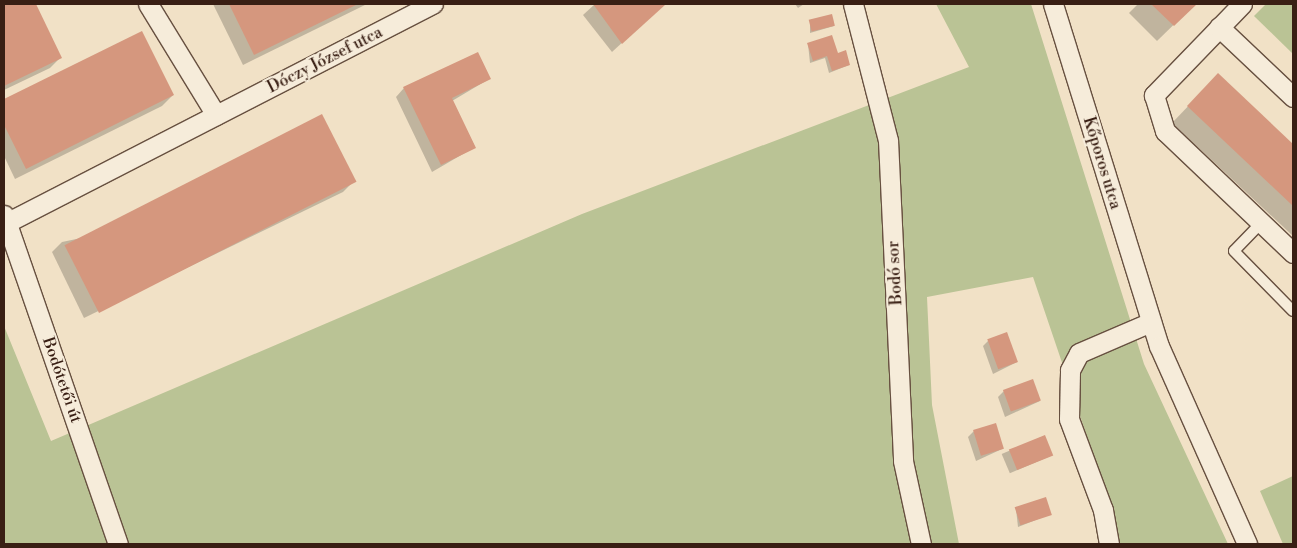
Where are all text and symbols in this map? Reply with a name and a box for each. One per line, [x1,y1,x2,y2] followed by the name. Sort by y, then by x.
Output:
[264,23,386,97] street label: Dóczy József utca
[1079,115,1125,211] street label: Kőporos utca
[884,240,906,306] street label: Bodó sor
[38,335,86,425] street label: Bodótetői út

